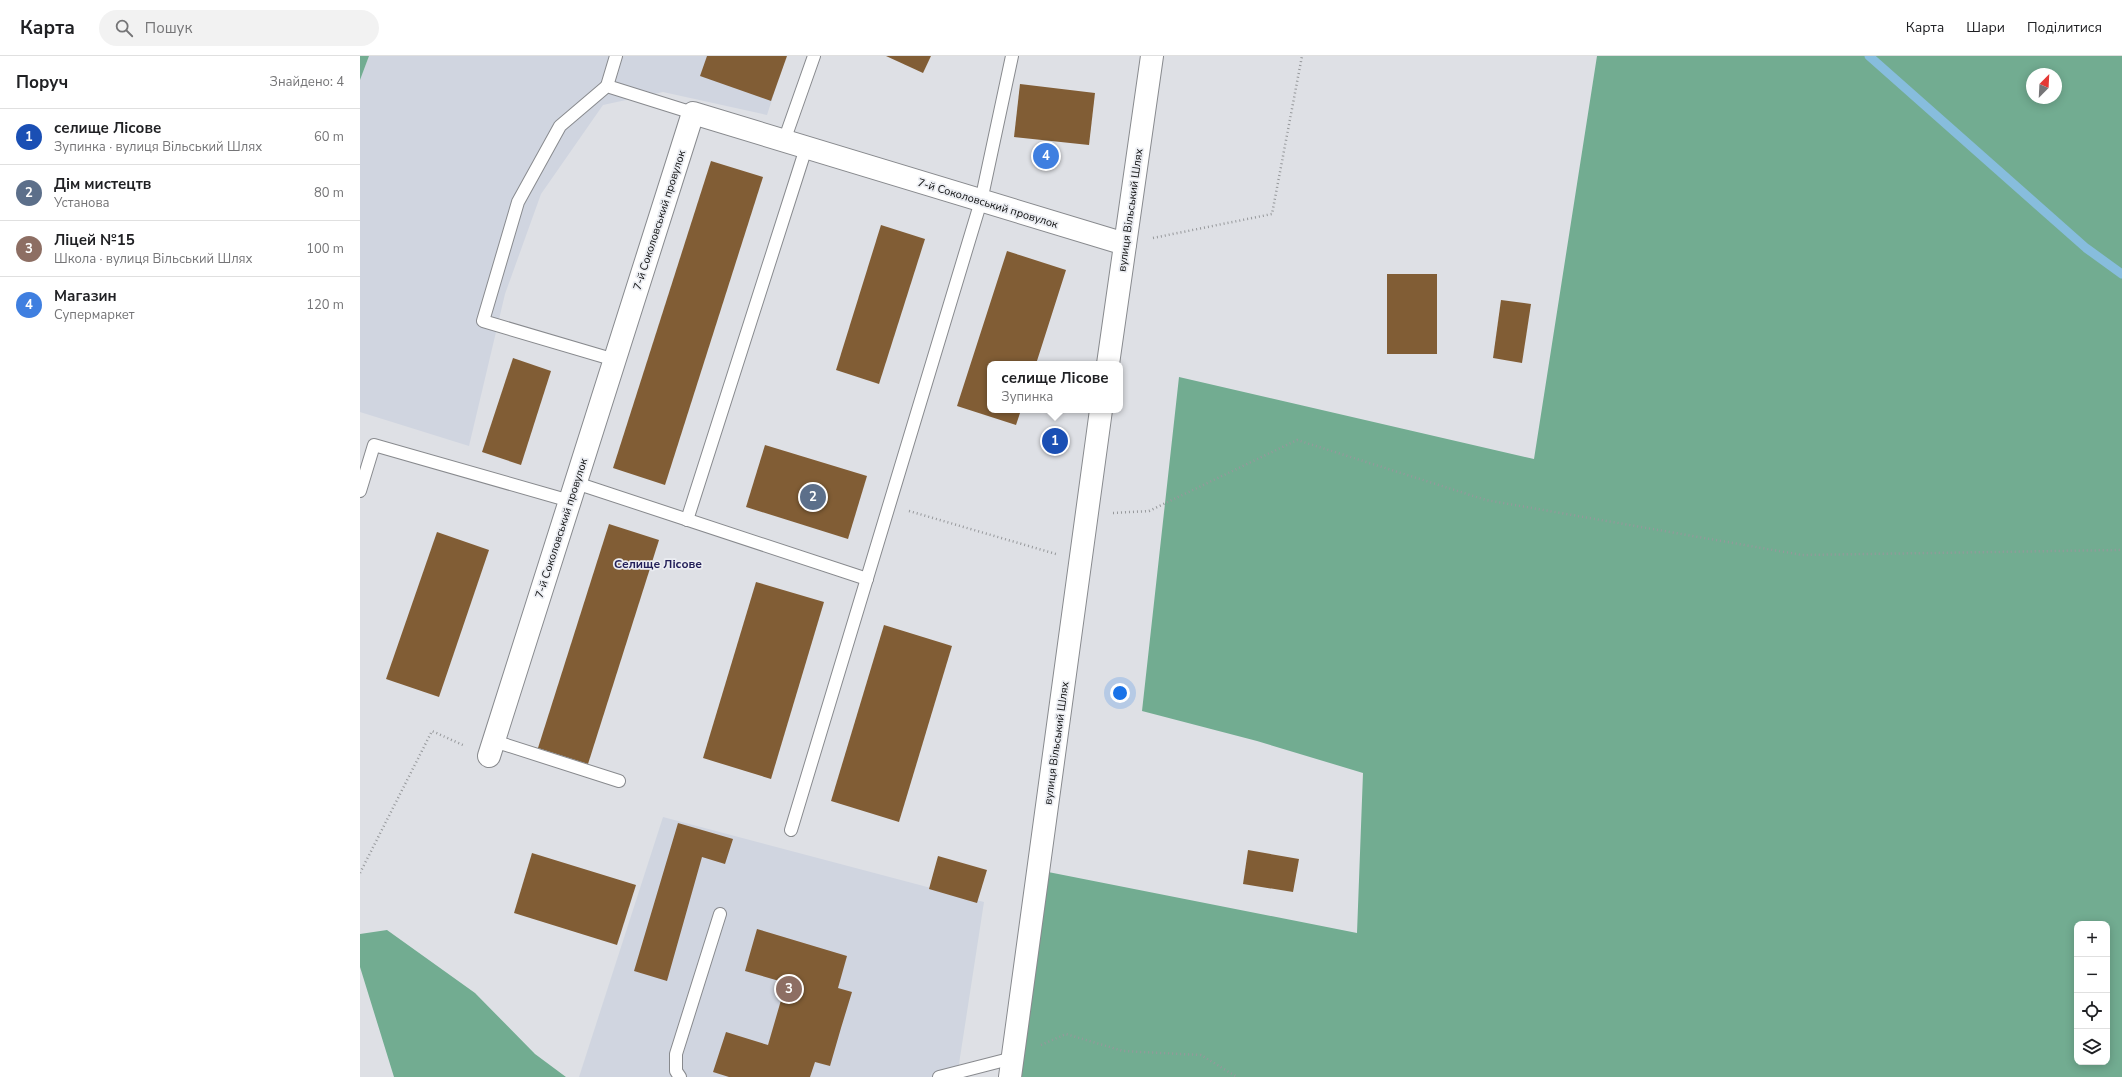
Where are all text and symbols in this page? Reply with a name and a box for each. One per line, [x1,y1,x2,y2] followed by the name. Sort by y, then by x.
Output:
[99,10,379,46] search box
[20,15,75,41] text: Карта
[113,17,135,39] icon: search
[145,18,192,38] text: Пошук
[1906,18,1944,37] text: Карта
[1966,18,2005,37] text: Шари
[2027,18,2102,37] text: Поділитися
[2026,68,2062,104] north arrow
[16,71,68,94] text: Поруч
[270,73,344,91] text: Знайдено: 4
[54,118,161,138] text: селище Лісове
[25,128,33,146] text: 1
[314,128,344,146] text: 60 m
[54,138,262,156] text: Зупинка · вулиця Вільський Шлях
[1033,141,1059,171] pin: 4
[1114,147,1147,273] street label: вулиця Вільський Шлях
[630,148,689,292] street label: 7-й Соколовський провулок
[54,174,151,194] text: Дім мистецтв
[916,175,1060,232] street label: 7-й Соколовський провулок
[25,184,33,202] text: 2
[314,184,344,202] text: 80 m
[54,194,110,212] text: Установа
[54,230,135,250] text: Ліцей №15
[25,240,33,258] text: 3
[306,240,344,258] text: 100 m
[54,250,253,268] text: Школа · вулиця Вільський Шлях
[54,286,117,306] text: Магазин
[25,296,33,314] text: 4
[306,296,344,314] text: 120 m
[54,306,135,324] text: Супермаркет
[987,361,1123,413] popup
[1001,368,1109,388] text: селище Лісове
[1001,388,1053,406] text: Зупинка
[1042,426,1068,456] pin: 1
[532,456,591,600] street label: 7-й Соколовський провулок
[800,482,826,512] pin: 2
[614,556,702,572] district label: Селище Лісове
[1040,680,1073,806] street label: вулиця Вільський Шлях
[1110,683,1130,703] your location
[2074,921,2110,1065] map controls
[2074,921,2110,957] button: +
[2074,957,2110,993] button: −
[776,974,802,1004] pin: 3
[2074,993,2110,1029] button: locate
[2074,1029,2110,1065] button: layers

